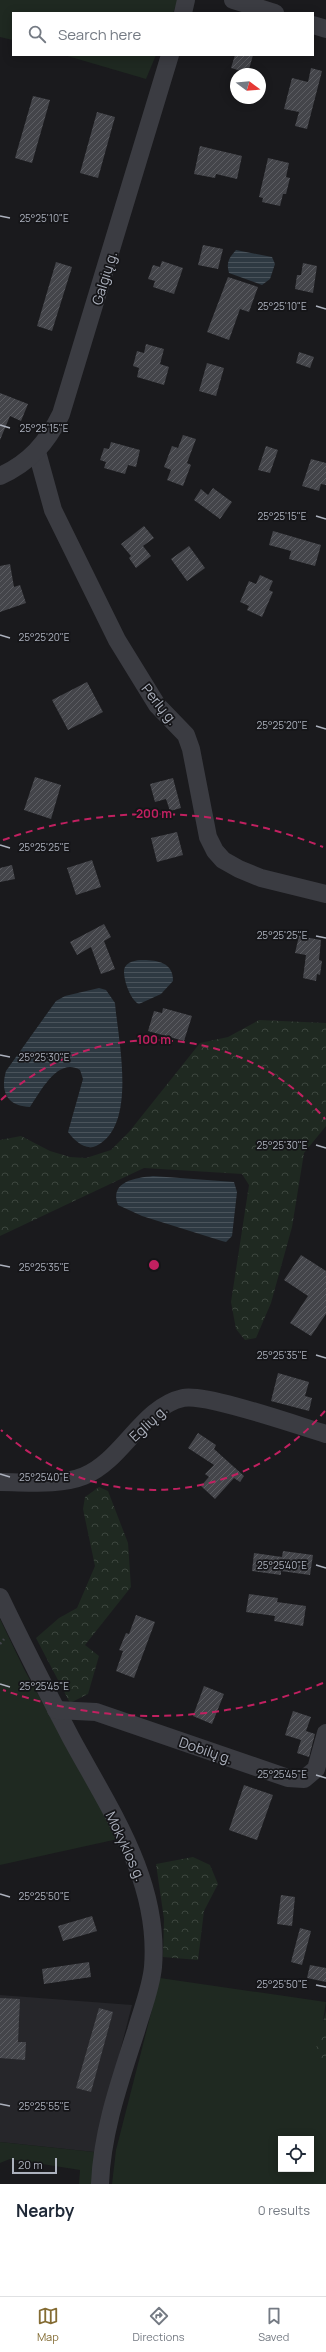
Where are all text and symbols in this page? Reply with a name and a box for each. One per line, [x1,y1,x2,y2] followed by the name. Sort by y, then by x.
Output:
[12,12,314,56] search box
[26,23,48,45] icon: search
[58,24,141,45] text: Search here
[230,68,266,104] north arrow
[19,211,69,225] text: 25°25'10"E
[87,249,121,307] street label: Galgių g.
[257,299,307,313] text: 25°25'10"E
[20,421,69,435] text: 25°25'15"E
[258,509,307,523] text: 25°25'15"E
[18,630,70,644] text: 25°25'20"E
[138,679,182,729] street label: Perlų g.
[256,718,308,732] text: 25°25'20"E
[136,805,172,822] text: 200 m
[19,840,70,854] text: 25°25'25"E
[257,928,308,942] text: 25°25'25"E
[137,1031,171,1048] text: 100 m
[19,1050,70,1064] text: 25°25'30"E
[257,1138,308,1152] text: 25°25'30"E
[147,1258,161,1272] centre of rings
[19,1260,70,1274] text: 25°25'35"E
[257,1348,308,1362] text: 25°25'35"E
[125,1400,171,1446] street label: Eglių g.
[19,1470,69,1484] text: 25°25'40"E
[257,1558,307,1572] text: 25°25'40"E
[19,1679,69,1693] text: 25°25'45"E
[177,1732,235,1768] street label: Dobilų g.
[257,1767,307,1781] text: 25°25'45"E
[102,1808,150,1884] street label: Mokyklos g.
[18,1889,70,1903] text: 25°25'50"E
[256,1977,308,1991] text: 25°25'50"E
[19,2099,70,2113] text: 25°25'55"E
[278,2136,314,2172] map controls
[278,2136,314,2172] button: locate
[12,2156,57,2175] scale bar
[18,2157,43,2172] text: 20 m
[16,2199,74,2222] text: Nearby
[258,2201,310,2219] text: 0 results
[37,2305,59,2344] tab: Map
[132,2305,185,2344] tab: Directions
[258,2305,289,2344] tab: Saved

